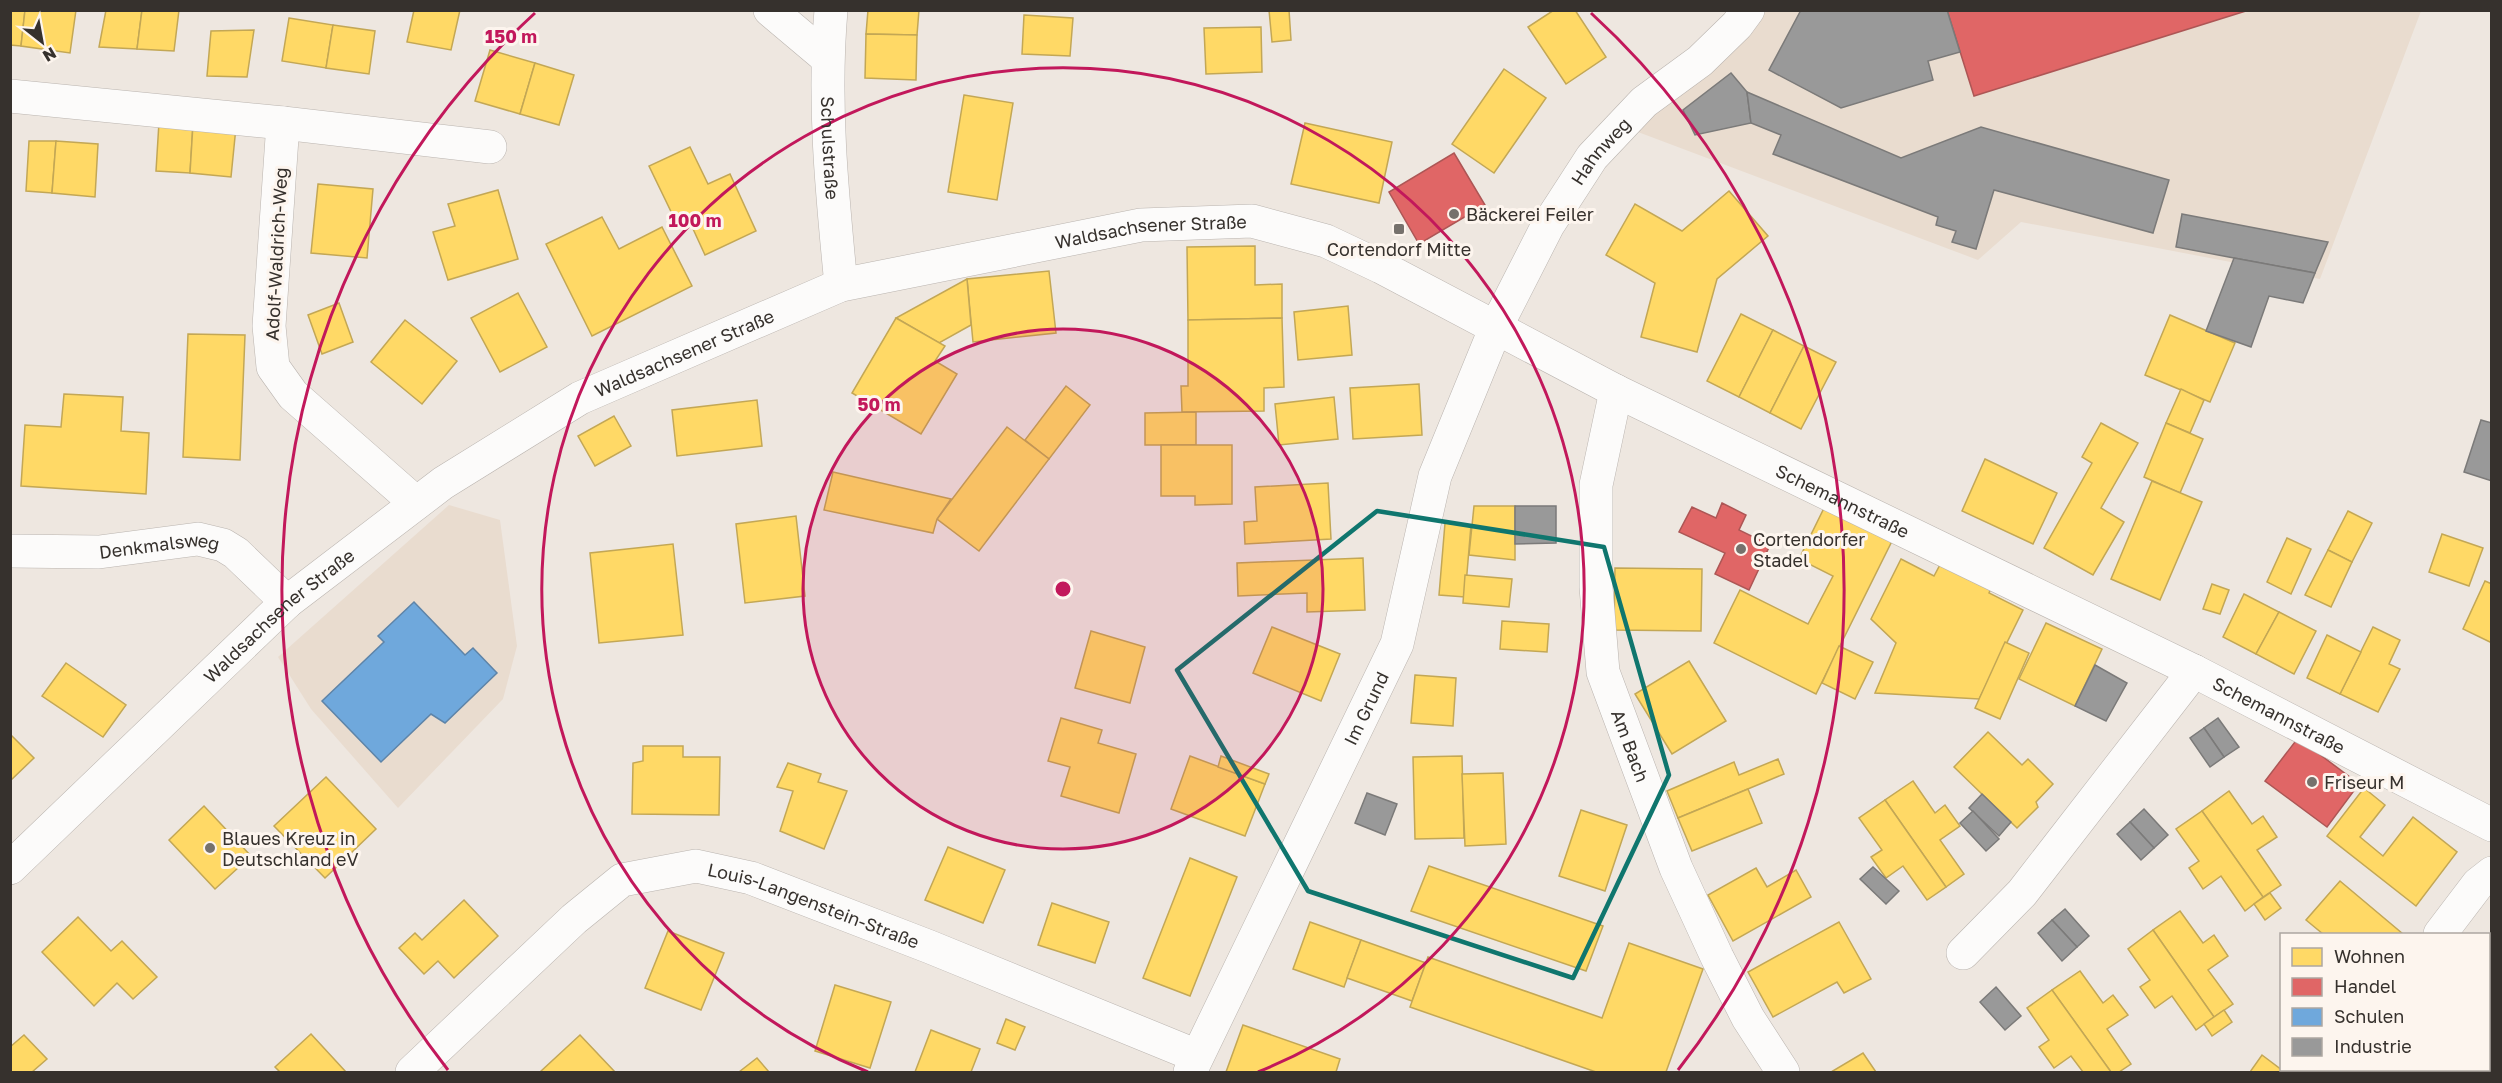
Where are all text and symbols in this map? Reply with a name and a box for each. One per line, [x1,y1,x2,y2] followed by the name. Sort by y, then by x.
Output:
[12,12,72,72] north arrow
[485,25,537,47] text: 150 m
[39,43,60,67] text: N
[817,96,844,200] street label: Schulstraße
[1566,113,1635,189] street label: Hahnweg
[260,167,292,341] street label: Adolf-Waldrich-Weg
[1466,203,1594,225] place label: Bäckerei Feiler
[1447,207,1461,221] marker: Bäckerei Feiler
[669,209,721,231] text: 100 m
[1053,210,1247,253] street label: Waldsachsener Straße
[1392,222,1406,236] marker: Cortendorf Mitte
[1327,238,1471,260] place label: Cortendorf Mitte
[591,304,777,401] street label: Waldsachsener Straße
[858,393,900,415] text: 50 m
[1772,459,1913,543] street label: Schemannstraße
[98,528,222,563] street label: Denkmalsweg
[1753,528,1865,571] place label: Cortendorfer Stadel
[1734,542,1748,556] marker: Cortendorfer Stadel
[199,544,359,687] street label: Waldsachsener Straße
[1053,579,1073,599] centre of rings
[1339,668,1393,749] street label: Im Grund
[2209,672,2349,758] street label: Schemannstraße
[1607,706,1654,785] street label: Am Bach
[2324,771,2404,793] place label: Friseur M
[2305,775,2319,789] marker: Friseur M
[222,827,359,870] place label: Blaues Kreuz in Deutschland eV
[203,841,217,855] marker: Blaues Kreuz in Deutschland eV
[706,858,922,953] street label: Louis-Langenstein-Straße
[2280,933,2490,1071] legend
[2334,945,2405,967] text: Wohnen
[2334,975,2396,997] text: Handel
[2334,1005,2404,1027] text: Schulen
[2334,1035,2412,1057] text: Industrie

